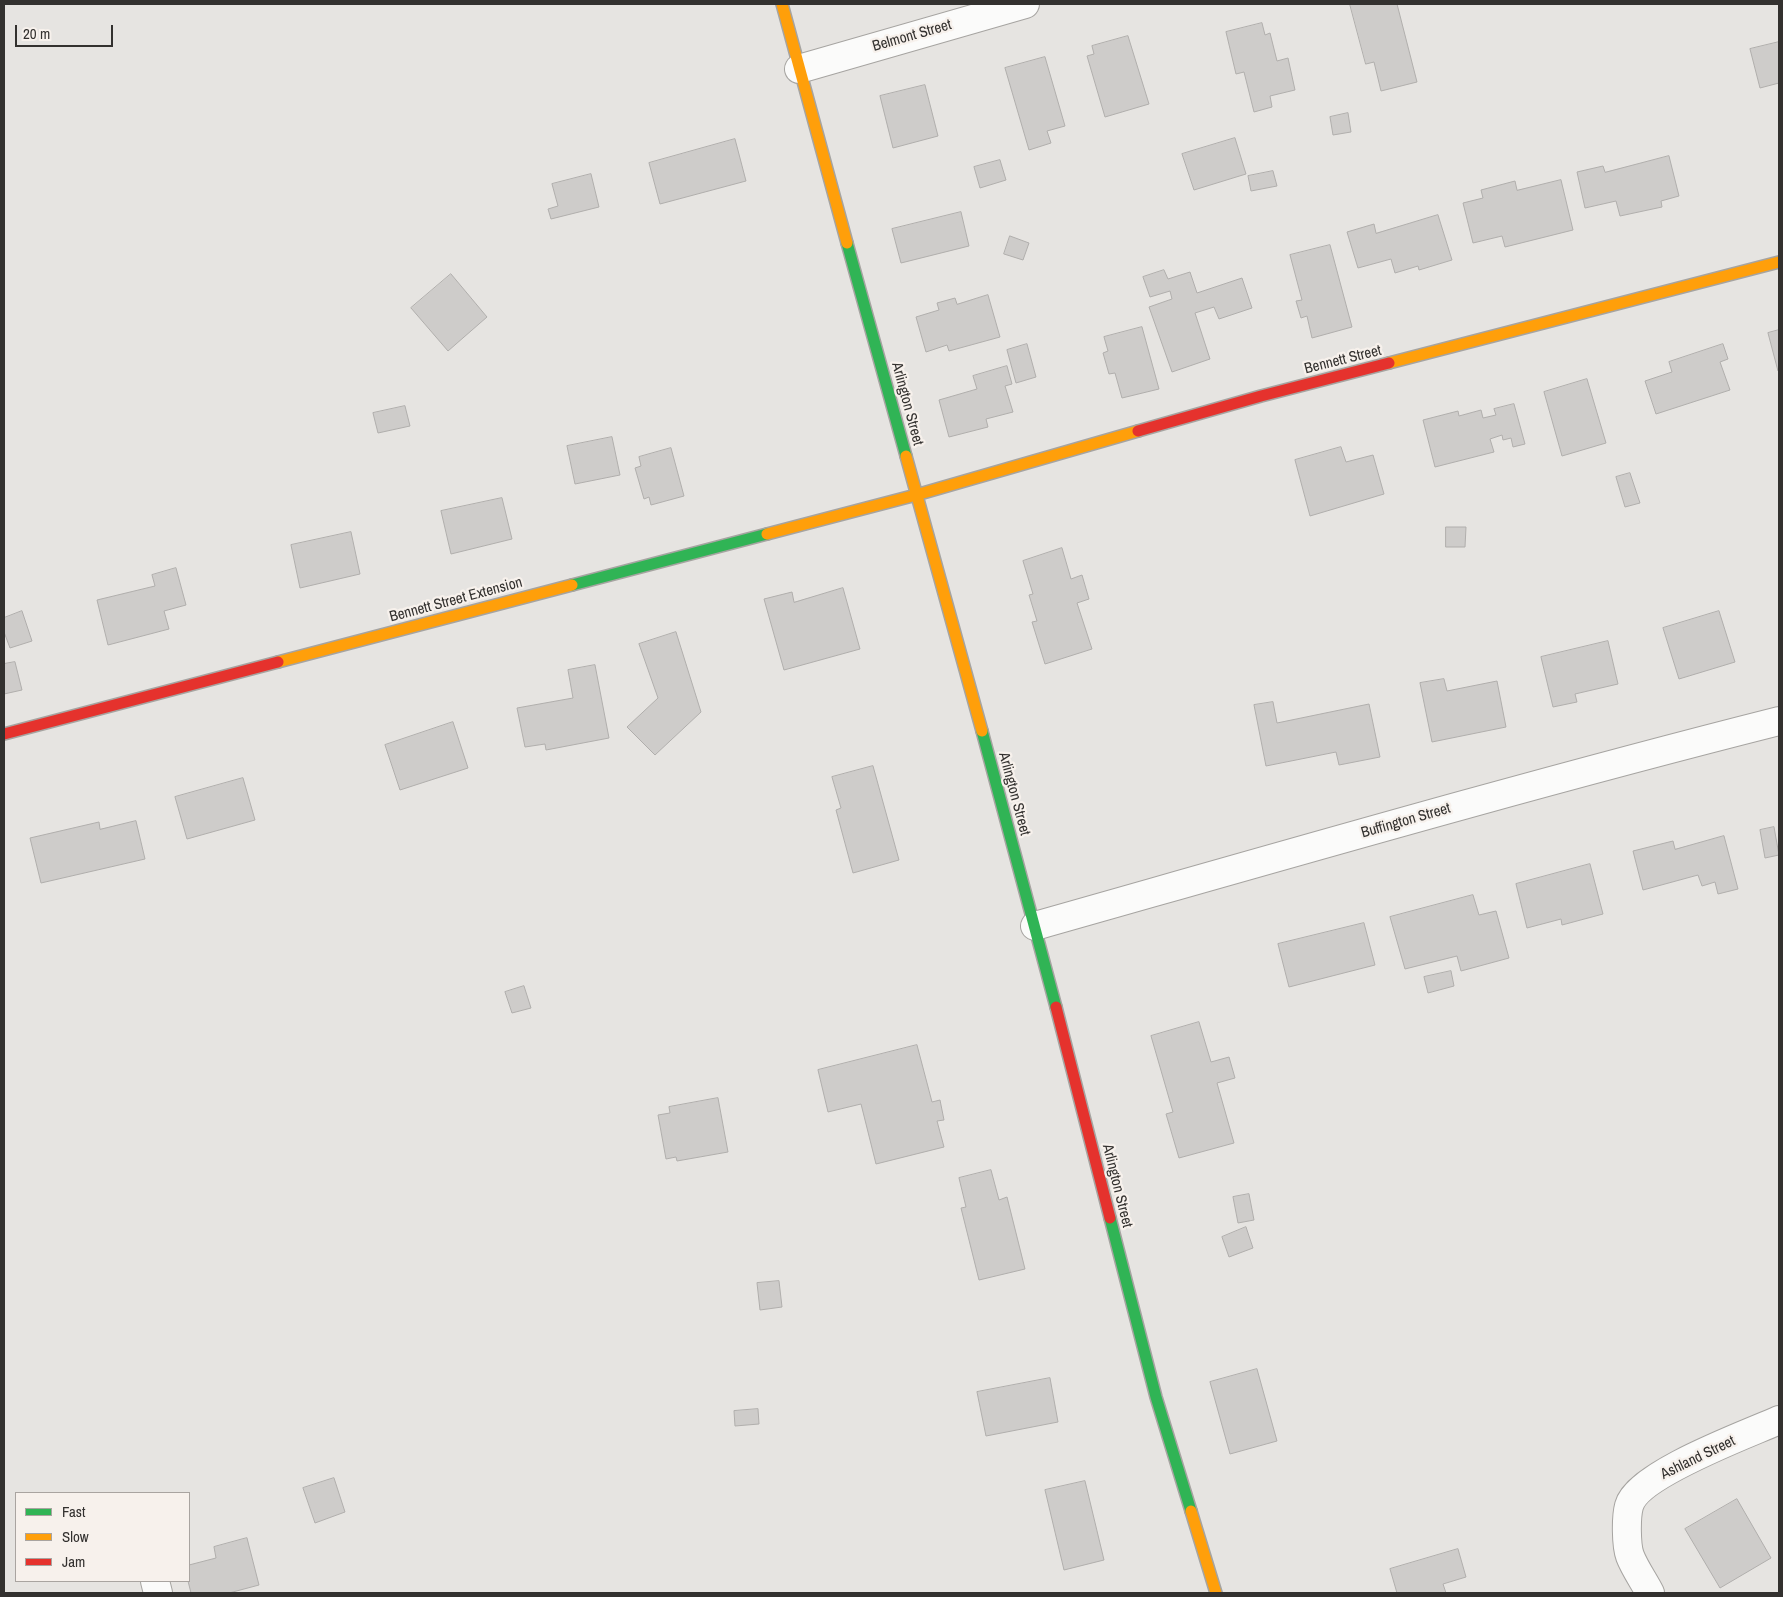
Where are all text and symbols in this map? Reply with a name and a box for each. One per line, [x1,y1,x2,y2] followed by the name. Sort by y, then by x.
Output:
[18,15,115,47] scale bar
[870,16,954,56] street label: Belmont Street
[23,23,50,44] text: 20 m
[1303,342,1383,378] street label: Bennett Street
[887,360,927,448] street label: Arlington Street
[388,574,524,626] street label: Bennett Street Extension
[994,750,1034,838] street label: Arlington Street
[1359,800,1453,842] street label: Buffington Street
[1098,1142,1136,1230] street label: Arlington Street
[1658,1432,1738,1484] street label: Ashland Street
[15,1492,190,1582] legend
[62,1501,85,1522] text: Fast
[62,1526,89,1547] text: Slow
[62,1551,85,1572] text: Jam

